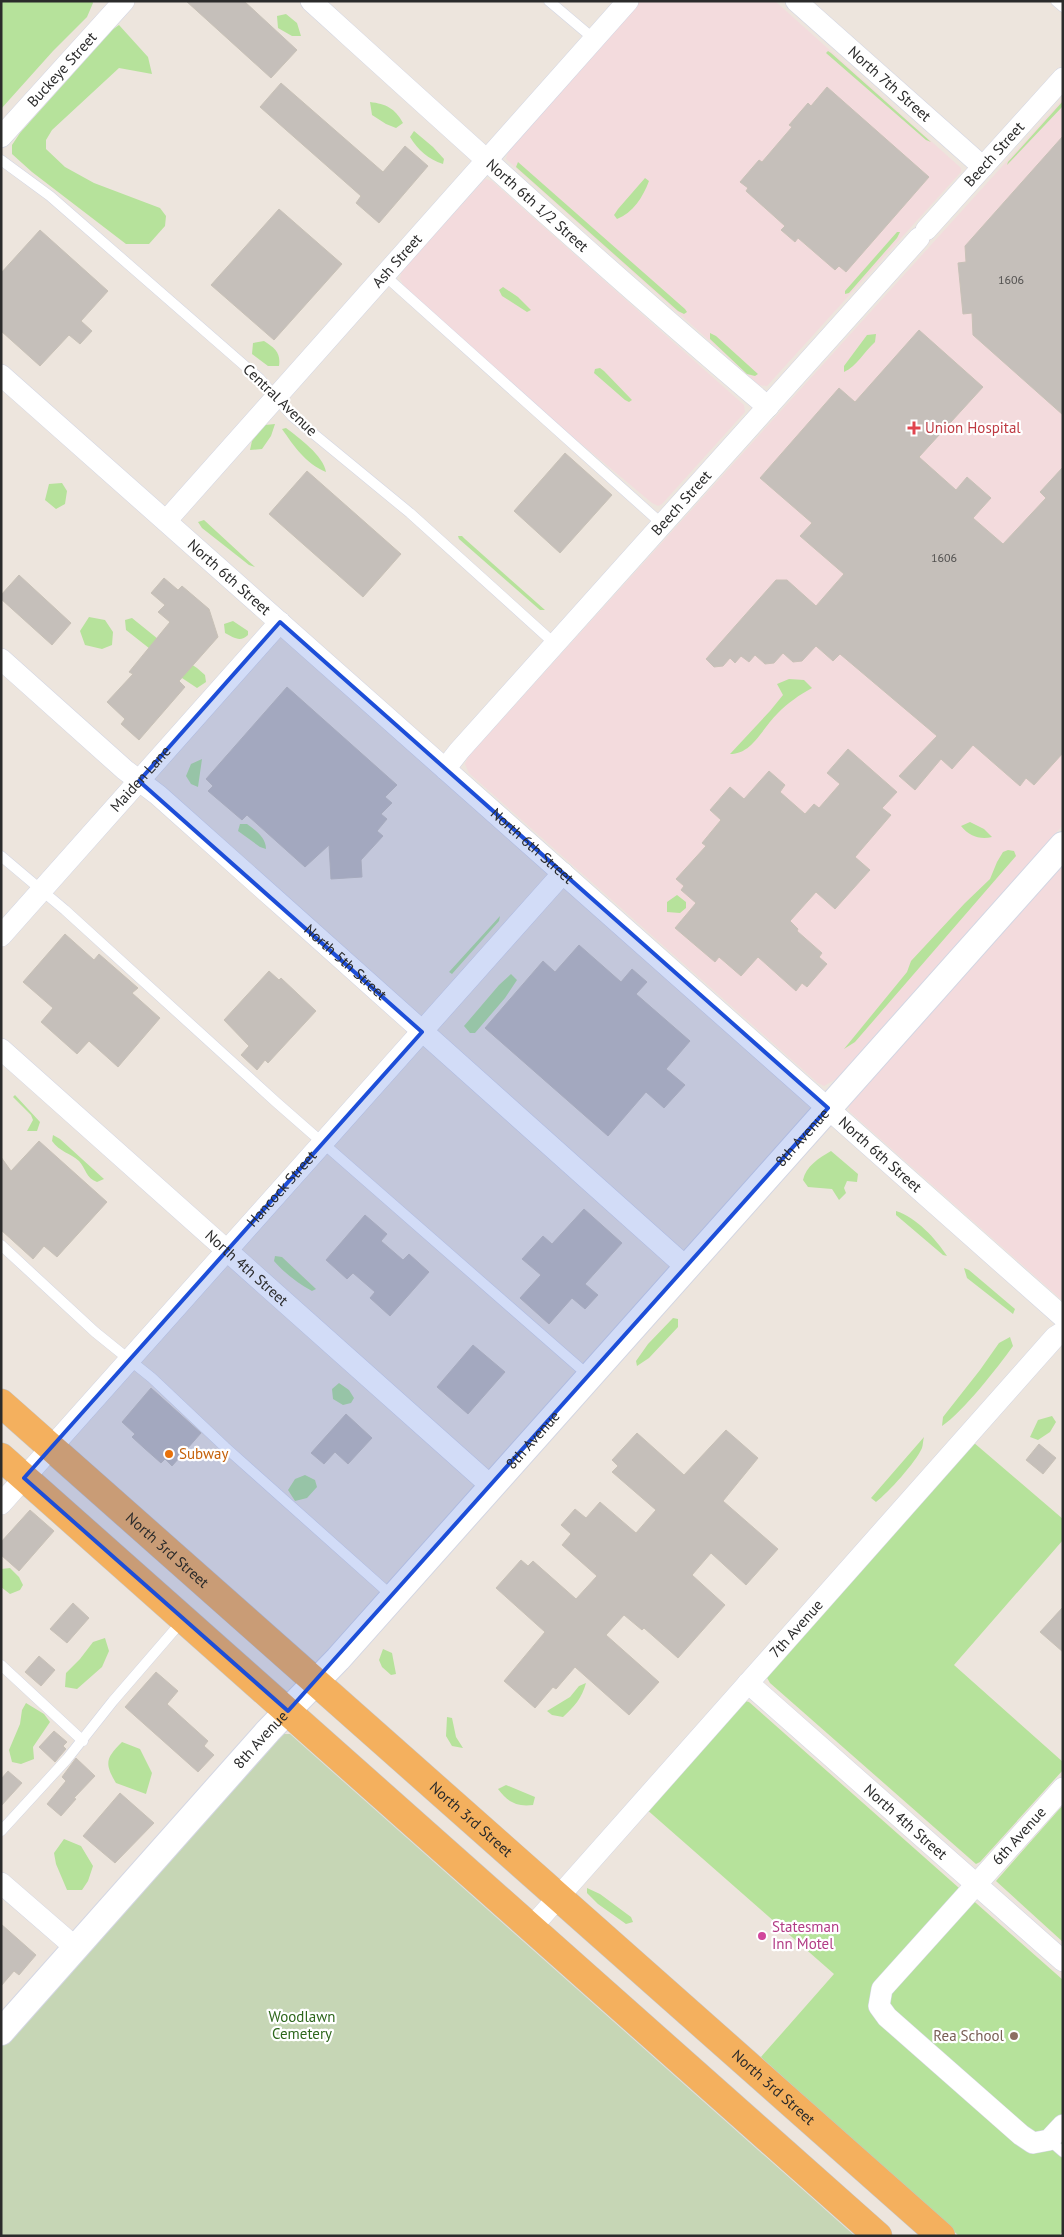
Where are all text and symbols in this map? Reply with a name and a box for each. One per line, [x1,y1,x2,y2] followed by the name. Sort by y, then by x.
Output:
[23,28,100,111] street label: Buckeye Street
[844,42,935,125] street label: North 7th Street
[960,117,1028,190] street label: Beech Street
[483,154,593,256] street label: North 6th 1/2 Street
[368,230,426,291] street label: Ash Street
[998,272,1024,287] house number: 1606
[239,359,322,440] street label: Central Avenue
[925,418,1021,437] place label: Union Hospital
[907,421,921,435] marker: Union Hospital
[647,466,715,539] street label: Beech Street
[184,535,275,619] street label: North 6th Street
[931,550,957,565] house number: 1606
[106,742,174,816] street label: Maiden Lane
[487,804,578,888] street label: North 6th Street
[300,920,391,1004] street label: North 5th Street
[771,1104,833,1170] street label: 8th Avenue
[835,1112,926,1196] street label: North 6th Street
[242,1146,320,1231] street label: Hancock Street
[201,1226,292,1310] street label: North 4th Street
[502,1407,564,1473] street label: 8th Avenue
[179,1444,228,1463] place label: Subway
[163,1448,175,1460] marker: Subway
[122,1508,213,1592] street label: North 3rd Street
[765,1595,827,1661] street label: 7th Avenue
[229,1706,292,1772] street label: 8th Avenue
[426,1777,517,1861] street label: North 3rd Street
[860,1780,951,1863] street label: North 4th Street
[988,1803,1050,1869] street label: 6th Avenue
[772,1917,839,1953] place label: Statesman Inn Motel
[756,1930,768,1942] marker: Statesman Inn Motel
[269,2007,336,2043] park label: Woodlawn Cemetery
[933,2026,1005,2045] place label: Rea School
[1008,2030,1020,2042] marker: Rea School
[728,2045,819,2129] street label: North 3rd Street

